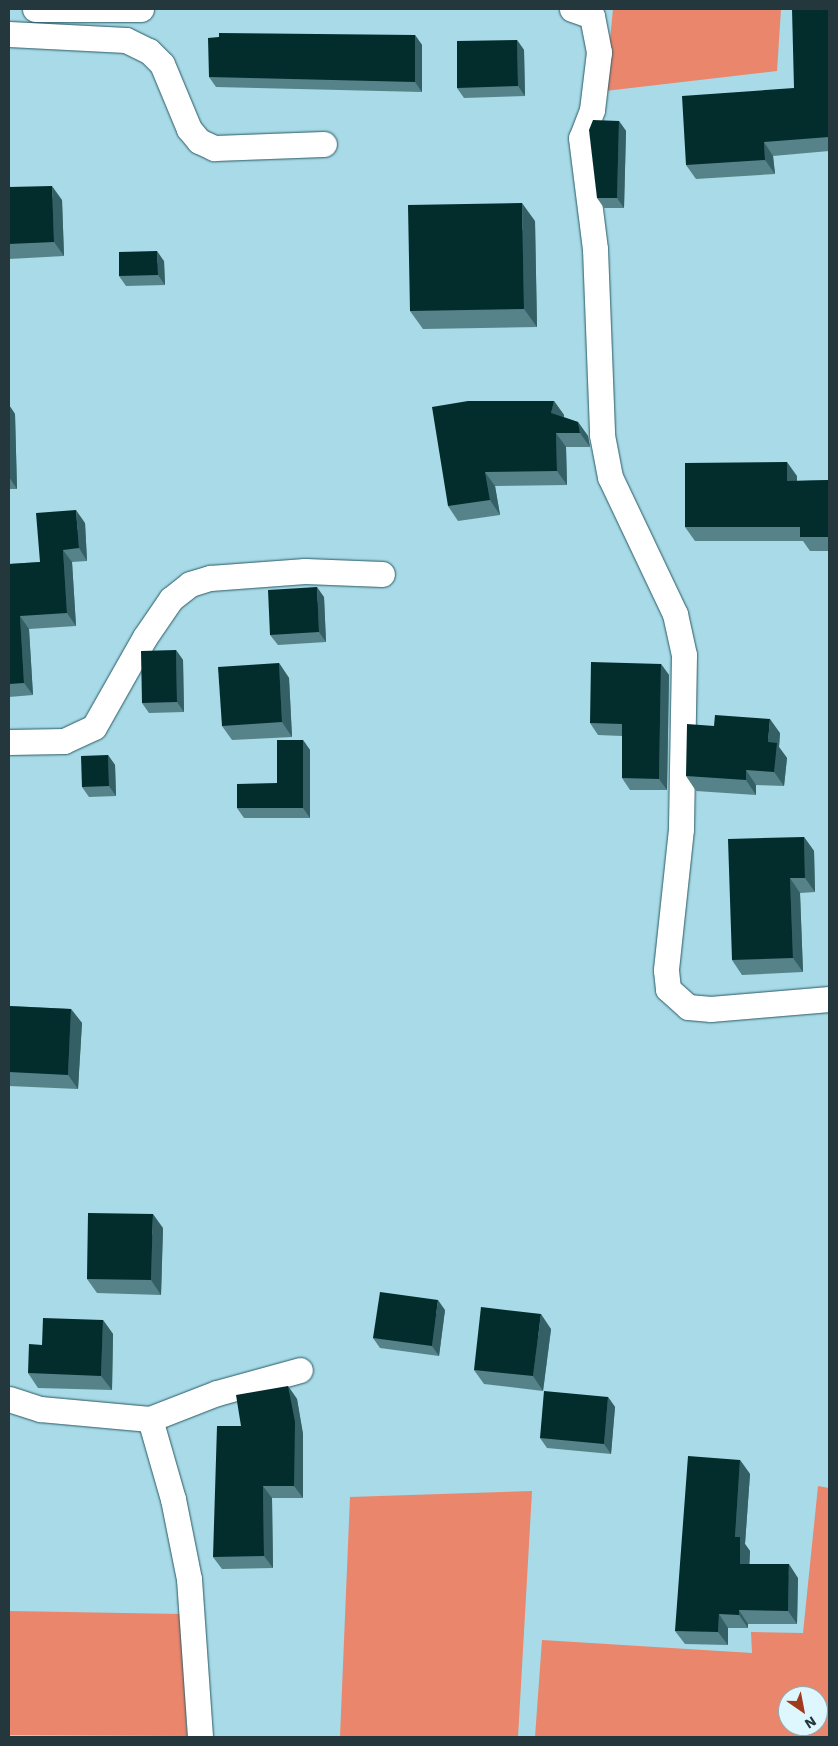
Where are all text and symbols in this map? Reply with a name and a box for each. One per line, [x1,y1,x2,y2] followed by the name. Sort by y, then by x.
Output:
[778,1686,828,1736] north arrow
[802,1713,819,1732] text: N

